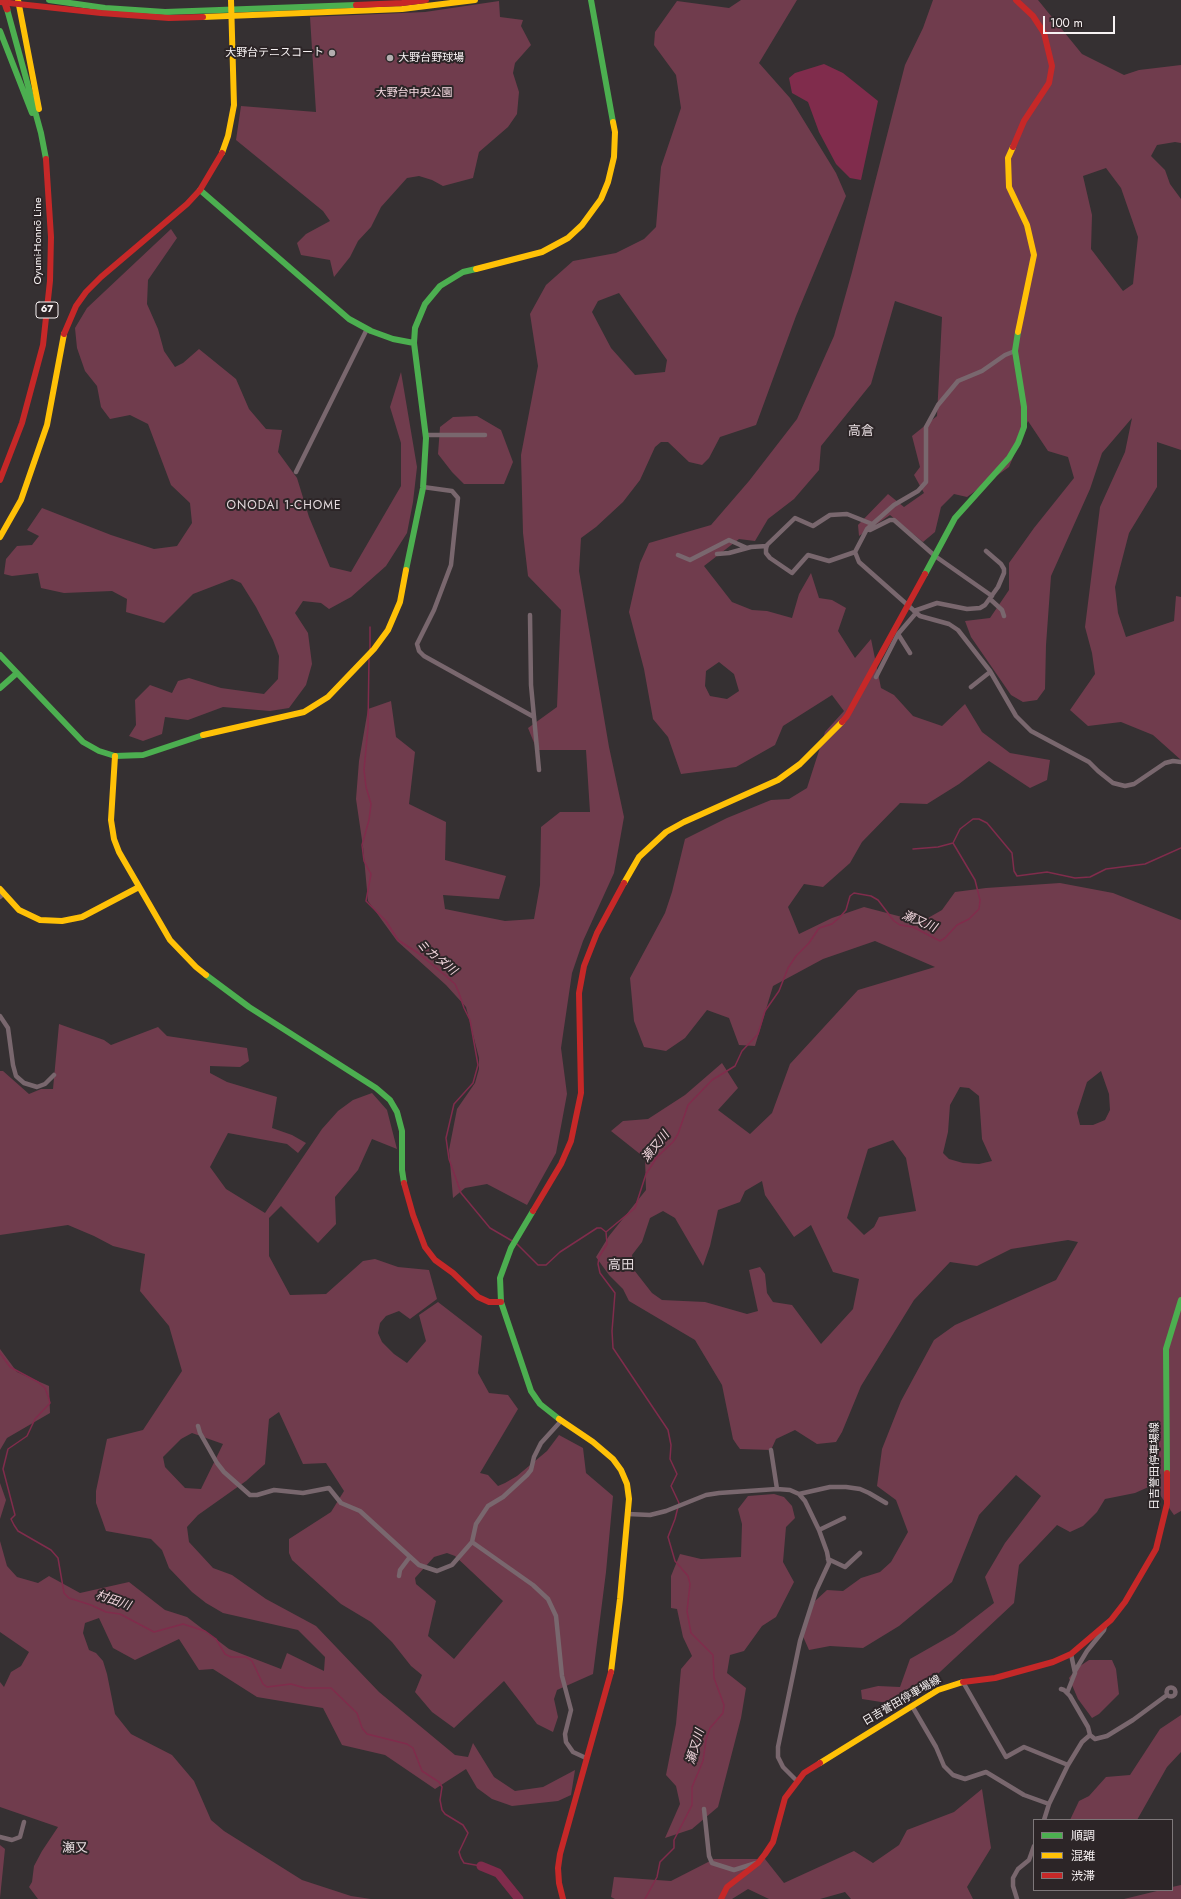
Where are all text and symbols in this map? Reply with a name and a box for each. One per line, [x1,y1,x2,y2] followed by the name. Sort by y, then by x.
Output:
[1045,8,1117,34] scale bar
[1050,14,1083,32] text: 100 m
[225,46,324,60] place label: 大野台テニスコート
[327,48,337,58] marker: 大野台テニスコート
[398,51,464,65] place label: 大野台野球場
[385,53,395,63] marker: 大野台野球場
[376,86,452,100] park label: 大野台中央公園
[31,197,45,285] street label: Oyumi-Honnō Line
[36,302,58,318] road number: 67
[848,424,874,440] district label: 高倉
[226,499,342,513] district label: ONODAI 1-CHOME
[900,908,938,936] water label: 瀬又川
[413,937,459,979] water label: ミカダ川
[639,1128,673,1166] water label: 瀬又川
[608,1258,634,1274] district label: 高田
[1148,1422,1162,1510] street label: 日吉誉田停車場線
[94,1588,132,1614] water label: 村田川
[861,1673,943,1729] street label: 日吉誉田停車場線
[684,1728,708,1766] water label: 瀬又川
[1033,1819,1173,1891] legend
[1071,1827,1095,1845] text: 順調
[62,1841,88,1857] district label: 瀬又
[1071,1847,1095,1865] text: 混雑
[1071,1867,1095,1885] text: 渋滞

